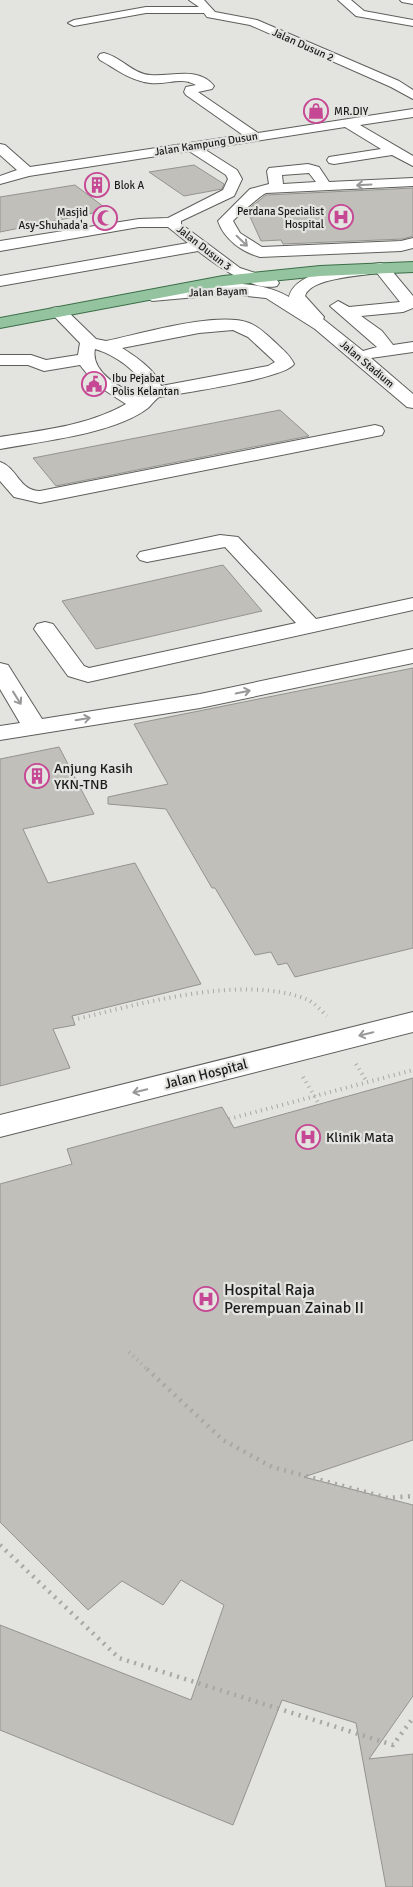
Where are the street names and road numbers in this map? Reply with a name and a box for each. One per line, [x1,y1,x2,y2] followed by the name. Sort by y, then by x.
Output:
[270,26,336,64] street label: Jalan Dusun 2
[153,129,259,159] street label: Jalan Kampung Dusun
[174,223,234,273] street label: Jalan Dusun 3
[188,284,248,300] street label: Jalan Bayam
[337,338,397,391] street label: Jalan Stadium
[163,1055,249,1093] street label: Jalan Hospital

